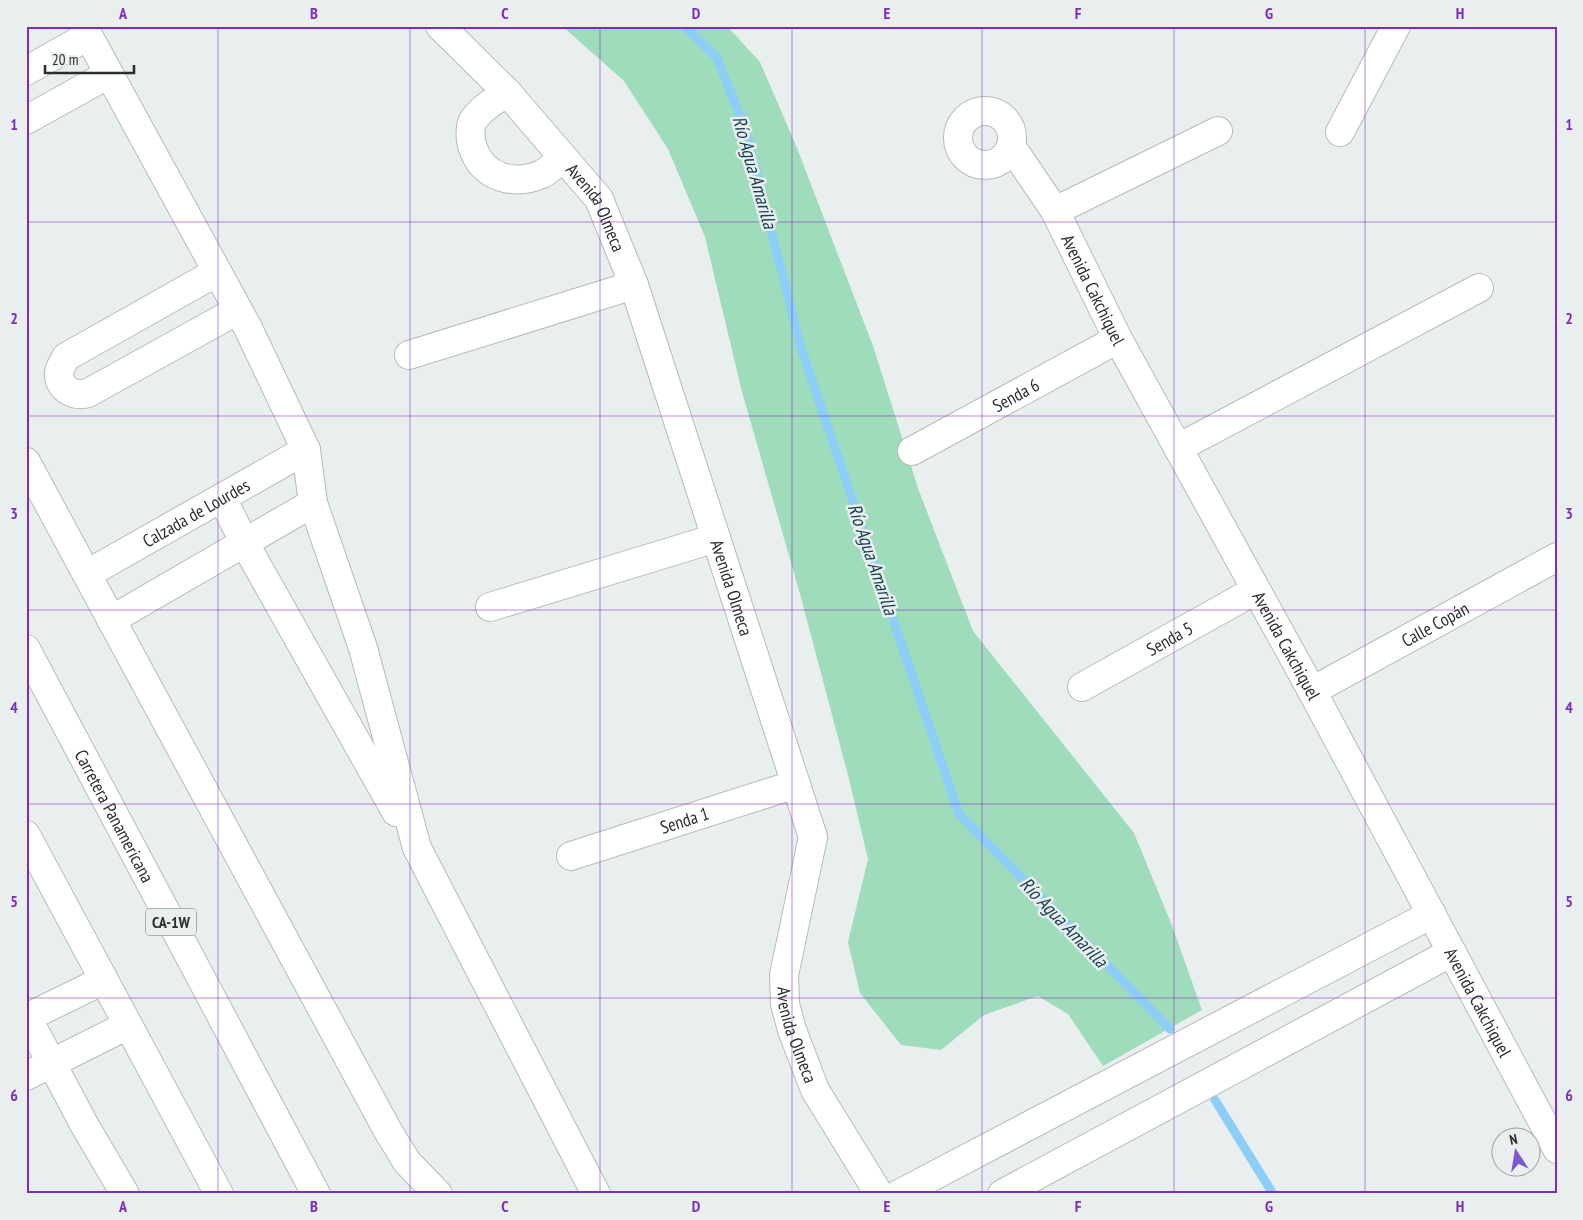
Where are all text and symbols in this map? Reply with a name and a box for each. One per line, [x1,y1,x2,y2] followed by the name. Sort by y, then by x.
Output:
[118,3,128,23] text: A
[310,3,318,23] text: B
[501,3,509,23] text: C
[692,3,701,23] text: D
[884,3,891,23] text: E
[1075,3,1082,23] text: F
[1265,3,1273,23] text: G
[1456,3,1464,23] text: H
[45,42,134,74] scale bar
[52,50,78,69] text: 20 m
[727,113,783,232] water label: Río Agua Amarilla
[10,114,18,134] text: 1
[1565,114,1573,134] text: 1
[562,158,631,255] street label: Avenida Olmeca
[1057,230,1131,350] street label: Avenida Cakchiquel
[10,308,18,328] text: 2
[1565,308,1573,328] text: 2
[988,373,1043,417] street label: Senda 6
[138,473,253,552] street label: Calzada de Lourdes
[843,500,904,619] water label: Río Agua Amarilla
[10,503,18,523] text: 3
[1565,503,1573,523] text: 3
[706,536,758,638] street label: Avenida Olmeca
[1248,587,1326,704] street label: Avenida Cakchiquel
[1397,596,1473,652] street label: Calle Copán
[1142,616,1197,661] street label: Senda 5
[10,697,18,717] text: 4
[1565,697,1573,717] text: 4
[70,745,160,886] street label: Carretera Panamericana
[657,801,712,838] street label: Senda 1
[1015,872,1114,973] water label: Río Agua Amarilla
[10,891,18,911] text: 5
[1565,891,1573,911] text: 5
[146,909,196,936] road number: CA-1W
[1440,944,1517,1061] street label: Avenida Cakchiquel
[773,986,823,1086] street label: Avenida Olmeca
[10,1085,18,1105] text: 6
[1565,1085,1573,1105] text: 6
[1490,1128,1540,1178] north arrow
[1508,1130,1519,1149] text: N
[118,1196,128,1216] text: A
[310,1196,318,1216] text: B
[501,1196,509,1216] text: C
[692,1196,701,1216] text: D
[884,1196,891,1216] text: E
[1075,1196,1082,1216] text: F
[1265,1196,1273,1216] text: G
[1456,1196,1464,1216] text: H

